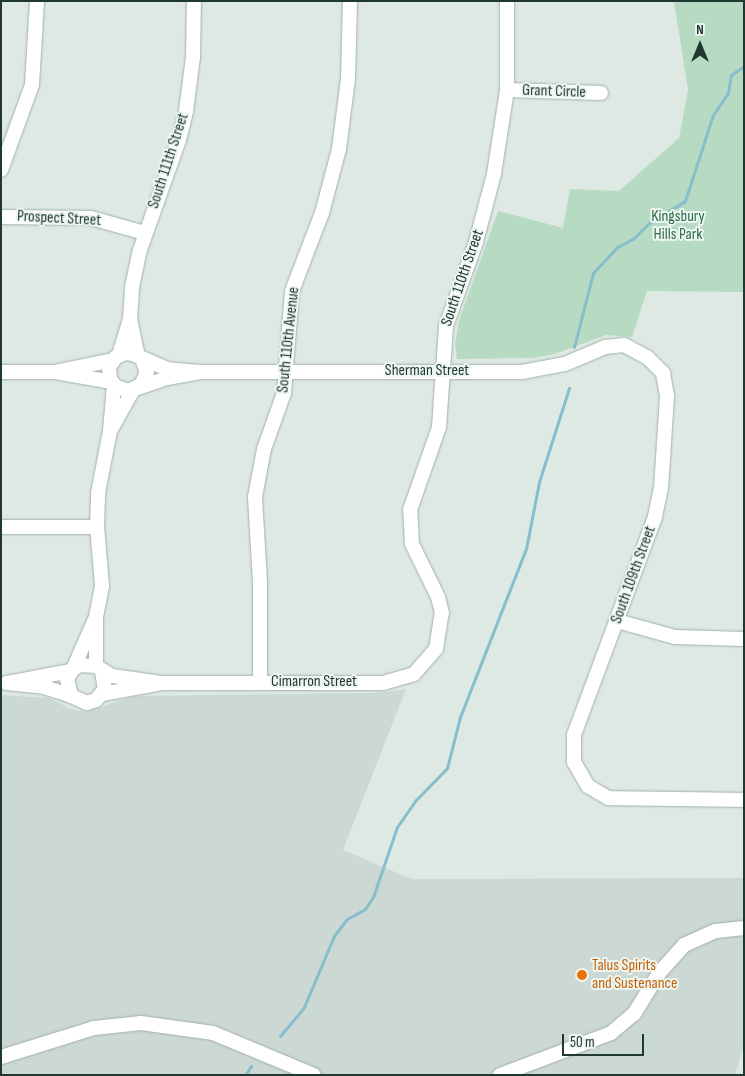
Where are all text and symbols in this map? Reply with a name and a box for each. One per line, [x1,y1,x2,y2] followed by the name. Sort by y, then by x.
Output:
[675,20,725,70] north arrow
[696,21,704,38] text: N
[522,81,586,103] street label: Grant Circle
[145,111,193,211] street label: South 111th Street
[17,207,101,231] street label: Prospect Street
[651,207,705,245] park label: Kingsbury Hills Park
[438,227,488,329] street label: South 110th Street
[274,286,304,394] street label: South 110th Avenue
[385,361,469,381] street label: Sherman Street
[607,524,661,626] street label: South 109th Street
[271,672,357,692] street label: Cimarron Street
[592,956,677,994] place label: Talus Spirits and Sustenance
[576,969,588,981] marker: Talus Spirits and Sustenance
[565,1024,648,1056] scale bar
[570,1033,595,1052] text: 50 m

